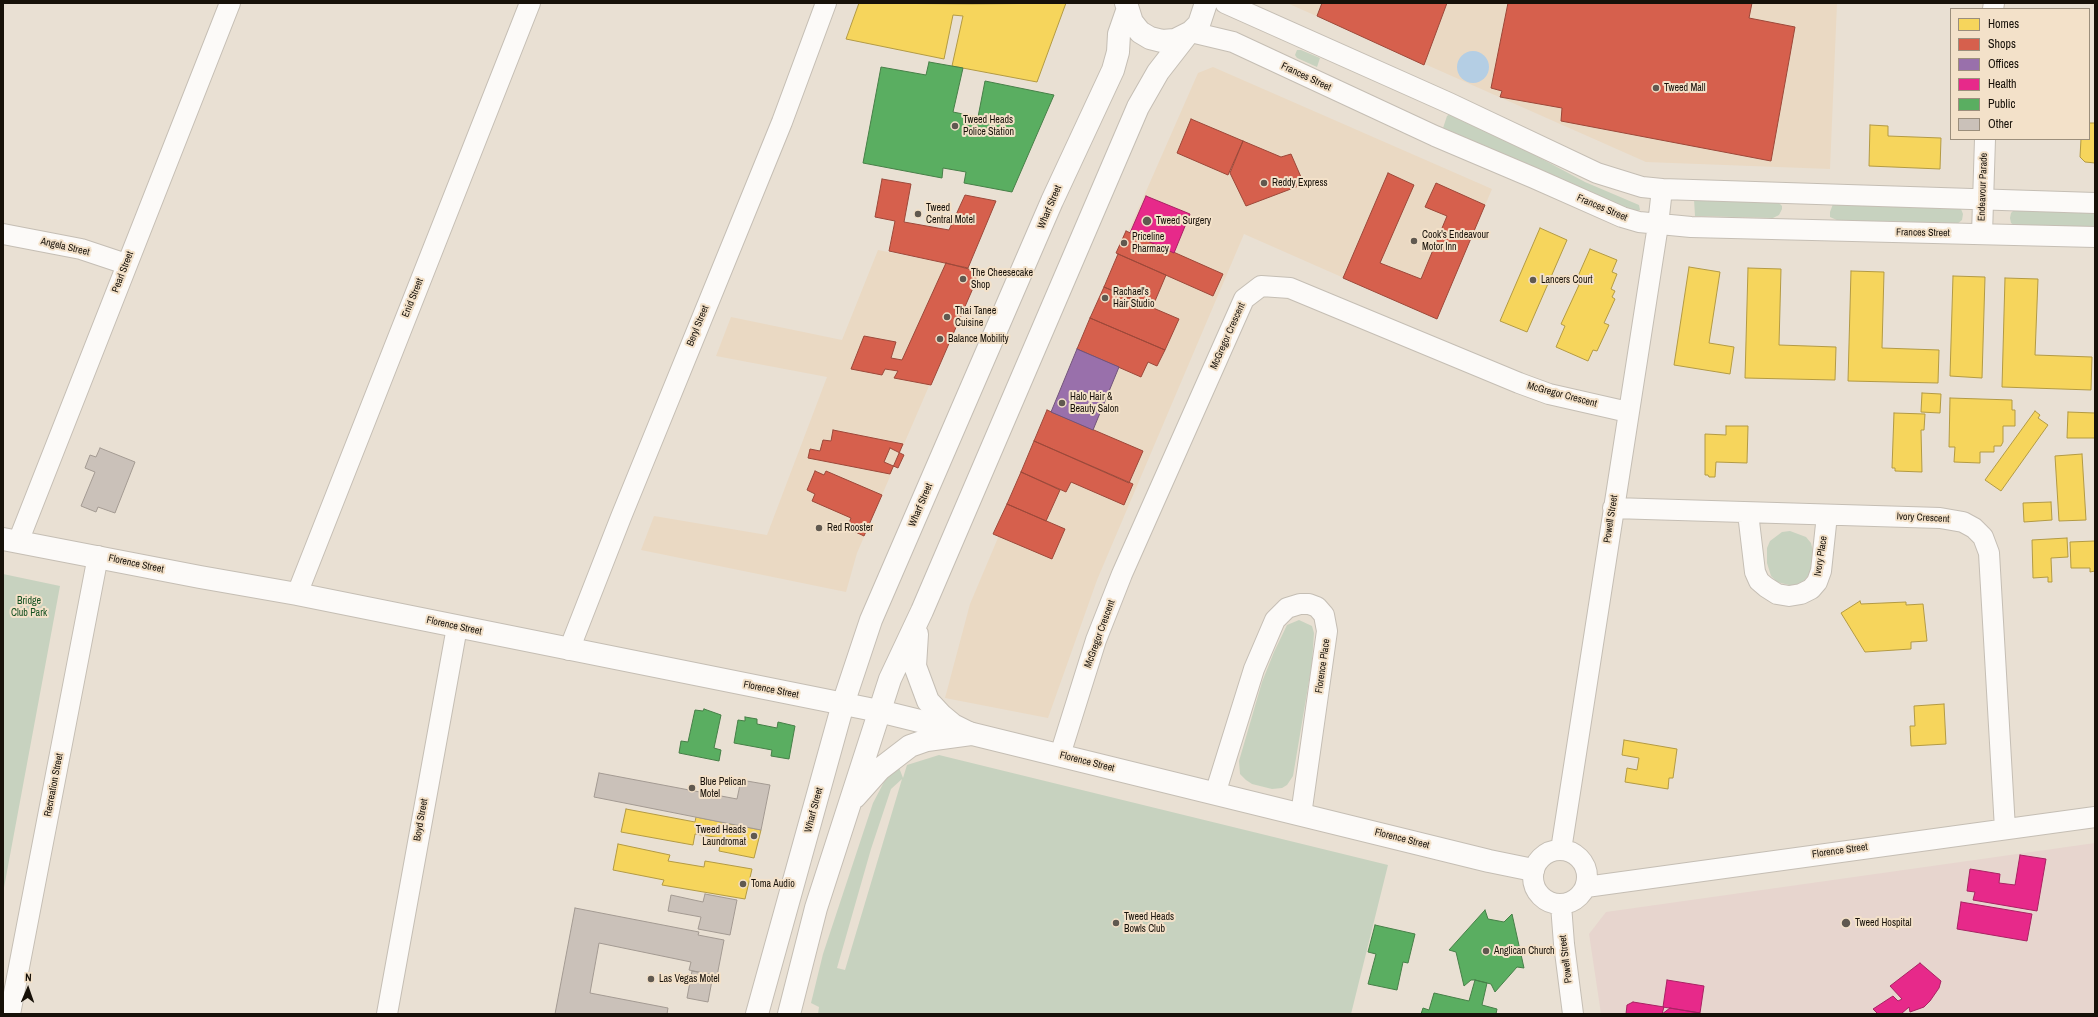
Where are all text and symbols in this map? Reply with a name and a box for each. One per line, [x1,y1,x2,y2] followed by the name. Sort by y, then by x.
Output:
[1950,8,2090,140] legend
[1988,16,2019,32] text: Homes
[1988,36,2016,52] text: Shops
[1988,56,2019,72] text: Offices
[1279,60,1333,94] street label: Frances Street
[1988,76,2016,92] text: Health
[1664,82,1705,94] place label: Tweed Mall
[1651,83,1661,93] marker: Tweed Mall
[1988,96,2015,112] text: Public
[963,114,1014,138] place label: Tweed Heads Police Station
[1988,116,2013,132] text: Other
[950,121,960,131] marker: Tweed Heads Police Station
[1976,153,1990,221] street label: Endeavour Parade
[1272,177,1328,189] place label: Reddy Express
[1259,178,1269,188] marker: Reddy Express
[1035,183,1065,231] street label: Wharf Street
[1575,192,1629,224] street label: Frances Street
[926,202,975,226] place label: Tweed Central Motel
[913,209,923,219] marker: Tweed Central Motel
[1141,215,1153,227] marker: Tweed Surgery
[1156,215,1211,227] place label: Tweed Surgery
[1896,227,1950,239] street label: Frances Street
[1422,229,1489,252] place label: Cook's Endeavour Motor Inn
[1132,231,1169,254] place label: Priceline Pharmacy
[39,236,91,258] street label: Angela Street
[1409,236,1419,246] marker: Cook's Endeavour Motor Inn
[1119,238,1129,248] marker: Priceline Pharmacy
[110,250,136,294] street label: Pearl Street
[971,267,1033,290] place label: The Cheesecake Shop
[958,274,968,284] marker: The Cheesecake Shop
[1541,274,1592,286] place label: Lancers Court
[1528,275,1538,285] marker: Lancers Court
[400,277,426,319] street label: Enid Street
[1113,286,1154,310] place label: Rachael's Hair Studio
[1100,293,1110,303] marker: Rachael's Hair Studio
[1208,301,1248,371] street label: McGregor Crescent
[684,304,712,348] street label: Beryl Street
[955,305,996,328] place label: Thai Tanee Cuisine
[942,312,952,322] marker: Thai Tanee Cuisine
[948,333,1009,345] place label: Balance Mobility
[935,334,945,344] marker: Balance Mobility
[1526,380,1598,410] street label: McGregor Crescent
[1070,391,1119,414] place label: Halo Hair & Beauty Salon
[1057,398,1067,408] marker: Halo Hair & Beauty Salon
[906,481,936,529] street label: Wharf Street
[1601,494,1621,544] street label: Powell Street
[1896,511,1950,525] street label: Ivory Crescent
[827,522,873,534] place label: Red Rooster
[814,523,824,533] marker: Red Rooster
[1812,535,1830,577] street label: Ivory Place
[107,552,165,576] street label: Florence Street
[11,595,47,618] park label: Bridge Club Park
[1082,598,1118,670] street label: McGregor Crescent
[425,614,483,638] street label: Florence Street
[1313,638,1333,694] street label: Florence Place
[742,679,800,701] street label: Florence Street
[1058,749,1116,775] street label: Florence Street
[42,752,66,818] street label: Recreation Street
[700,776,746,800] place label: Blue Pelican Motel
[687,783,697,793] marker: Blue Pelican Motel
[802,786,826,834] street label: Wharf Street
[411,798,431,842] street label: Boyd Street
[696,824,746,848] place label: Tweed Heads Laundromat
[1373,826,1431,852] street label: Florence Street
[749,831,759,841] marker: Tweed Heads Laundromat
[1811,841,1869,861] street label: Florence Street
[751,878,795,890] place label: Toma Audio
[738,879,748,889] marker: Toma Audio
[1124,911,1174,934] place label: Tweed Heads Bowls Club
[1840,917,1852,929] marker: Tweed Hospital
[1855,917,1912,929] place label: Tweed Hospital
[1111,918,1121,928] marker: Tweed Heads Bowls Club
[1557,934,1575,984] street label: Powell Street
[1494,945,1555,957] place label: Anglican Church
[1481,946,1491,956] marker: Anglican Church
[8,969,48,1009] north arrow
[25,970,32,984] text: N
[659,973,720,985] place label: Las Vegas Motel
[646,974,656,984] marker: Las Vegas Motel

